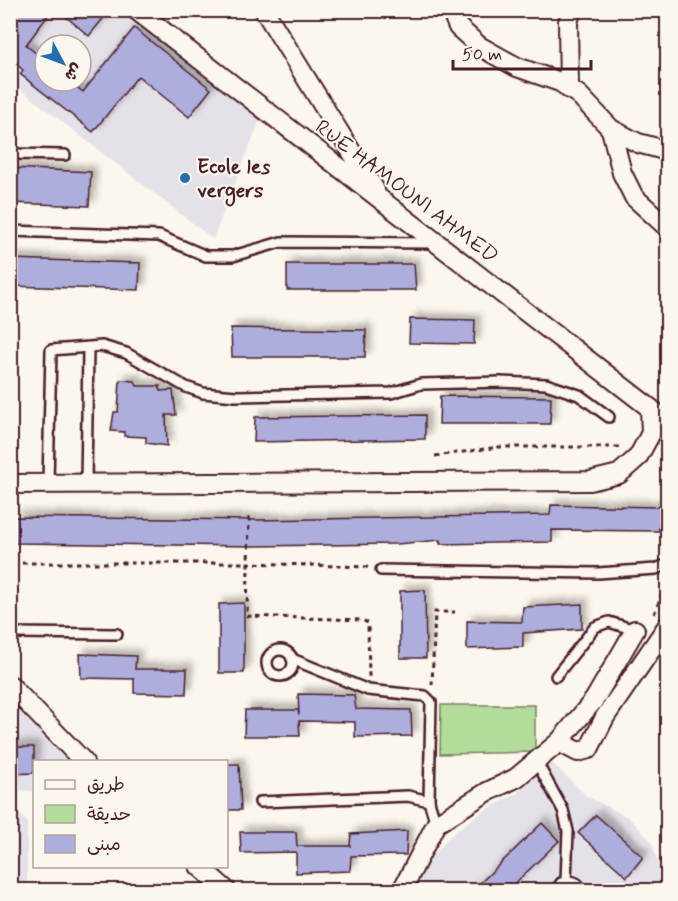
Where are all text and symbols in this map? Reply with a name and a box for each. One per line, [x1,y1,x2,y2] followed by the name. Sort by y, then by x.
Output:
[33,33,93,93] north arrow
[453,33,591,71] scale bar
[462,43,502,67] text: 50 m
[59,58,87,85] text: ش
[309,114,504,270] street label: RUE HAMOUNI AHMED
[197,153,271,207] place label: Ecole les vergers
[178,171,192,185] marker: Ecole les vergers
[33,760,228,868] legend
[87,773,125,797] text: طريق
[87,803,131,827] text: حديقة
[87,833,121,857] text: مبنى

